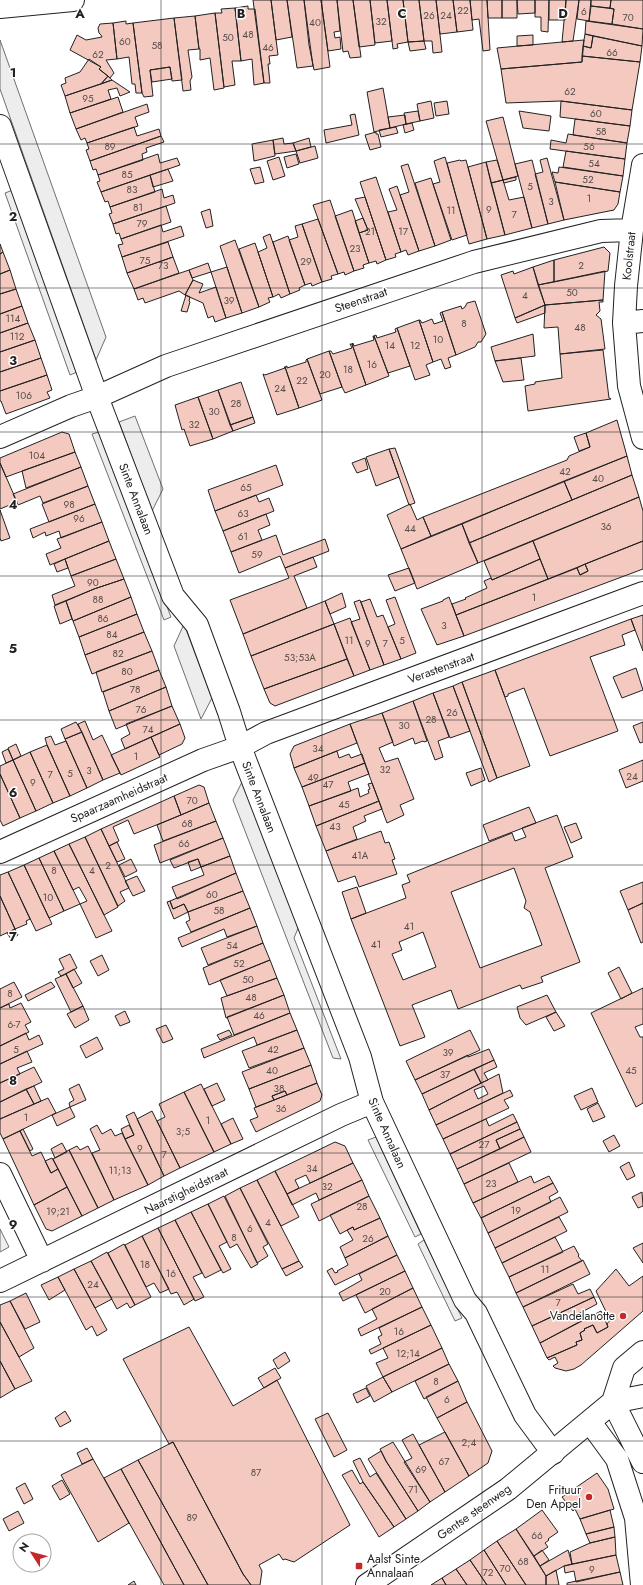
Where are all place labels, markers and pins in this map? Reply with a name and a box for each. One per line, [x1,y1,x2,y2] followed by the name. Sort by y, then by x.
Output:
[550,1307,615,1325] place label: Vandelanotte
[618,1311,628,1321] marker: Vandelanotte
[526,1481,582,1513] place label: Frituur Den Appel
[584,1492,594,1502] marker: Frituur Den Appel
[367,1550,420,1582] place label: Aalst Sinte Annalaan
[354,1561,364,1571] marker: Aalst Sinte Annalaan

